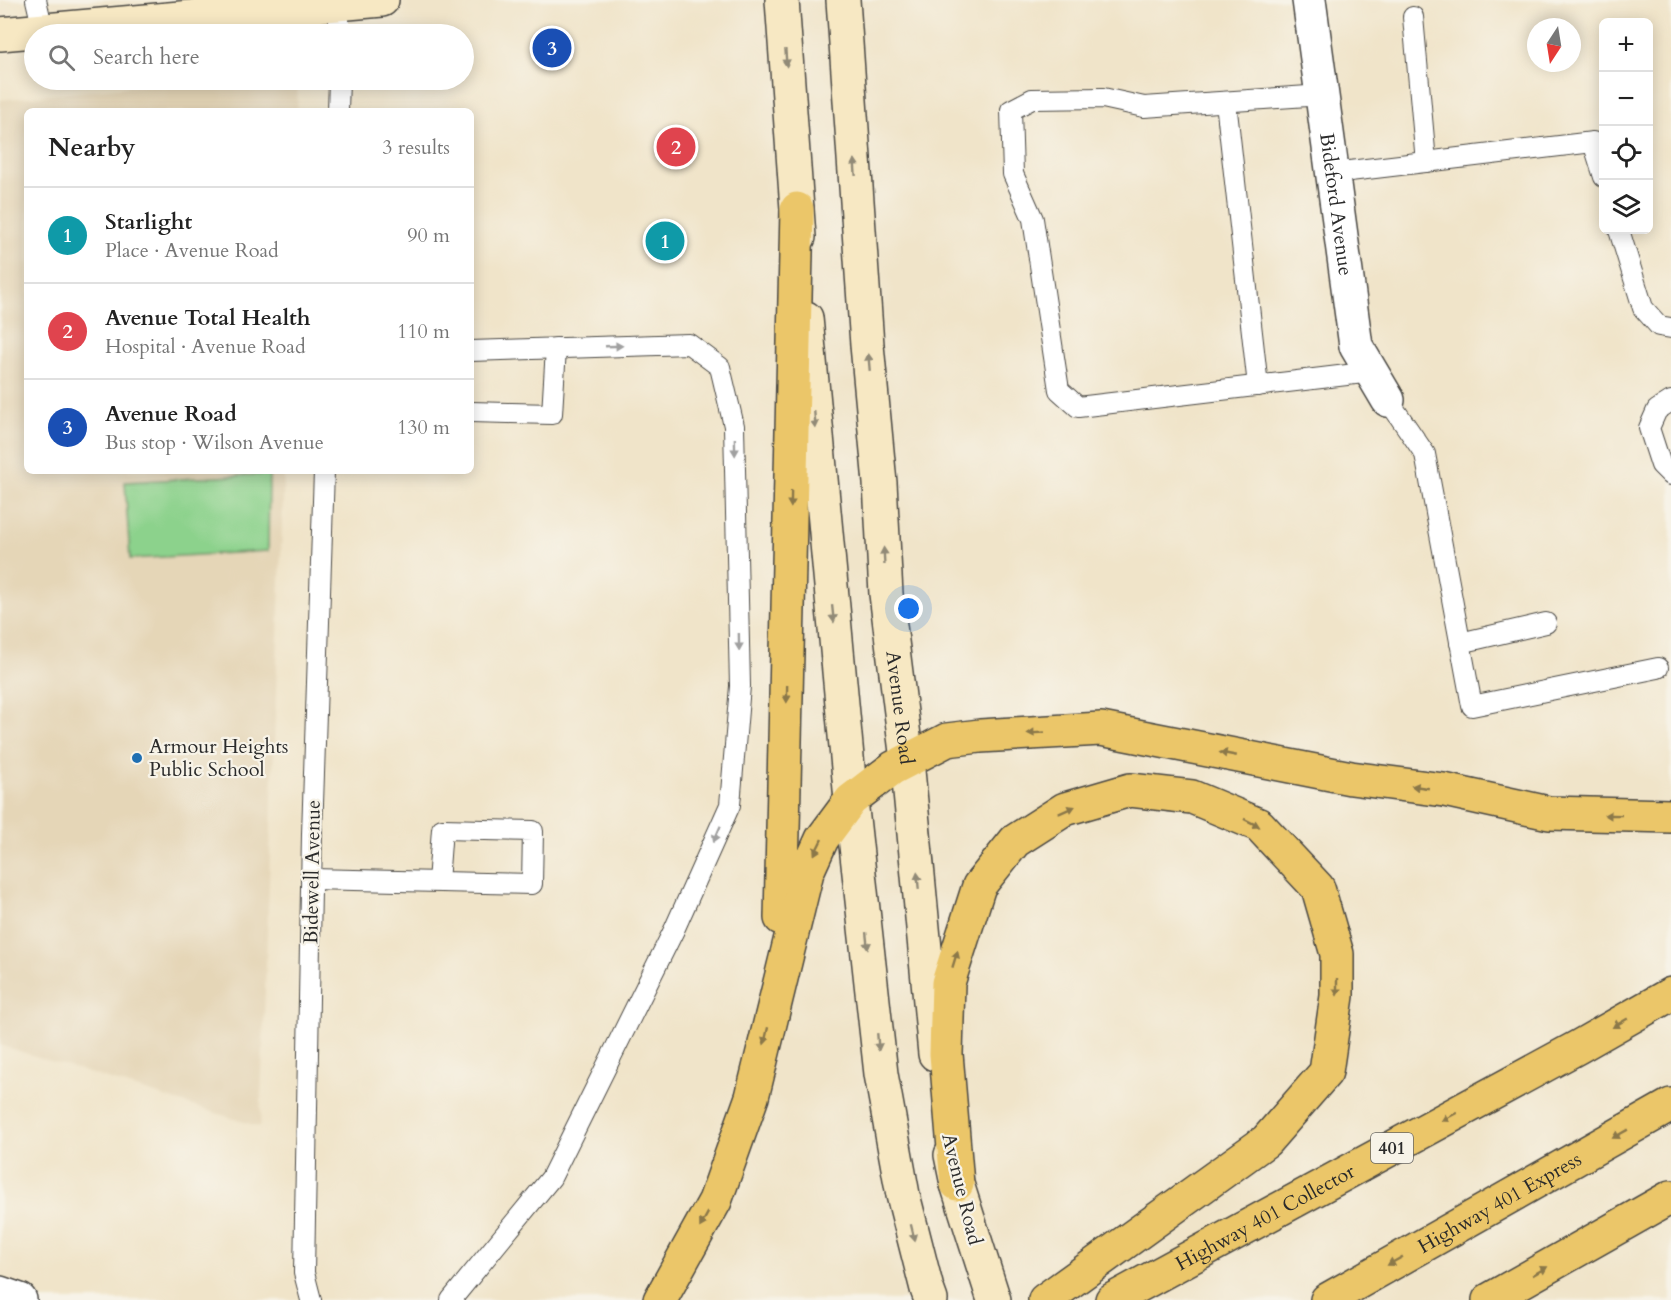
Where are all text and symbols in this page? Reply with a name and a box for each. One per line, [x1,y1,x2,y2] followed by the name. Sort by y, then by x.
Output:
[1527,18,1581,72] north arrow
[1599,18,1653,234] map controls
[1599,18,1653,72] button: +
[24,24,474,90] search box
[532,26,572,70] pin: 3
[45,41,78,74] icon: search
[93,42,200,72] text: Search here
[781,49,791,68] one-way arrow
[1599,72,1653,126] button: −
[656,124,696,170] pin: 2
[1599,126,1653,180] button: locate
[48,130,136,165] text: Nearby
[1314,131,1360,277] street label: Bideford Avenue
[382,134,450,161] text: 3 results
[850,158,859,177] one-way arrow
[1599,180,1653,234] button: layers
[105,207,192,237] text: Starlight
[646,218,684,264] pin: 1
[62,222,73,249] text: 1
[407,222,450,249] text: 90 m
[105,237,279,264] text: Place · Avenue Road
[105,303,311,333] text: Avenue Total Health
[62,318,73,345] text: 2
[397,318,450,345] text: 110 m
[105,333,306,360] text: Hospital · Avenue Road
[605,342,624,351] one-way arrow
[864,352,874,371] one-way arrow
[105,399,237,429] text: Avenue Road
[810,411,820,430] one-way arrow
[62,414,73,441] text: 3
[397,414,450,441] text: 130 m
[105,429,324,456] text: Bus stop · Wilson Avenue
[730,437,739,456] one-way arrow
[786,489,796,508] one-way arrow
[879,546,889,565] one-way arrow
[894,594,923,623] your location
[828,605,838,624] one-way arrow
[735,632,744,651] one-way arrow
[880,649,921,766] street label: Avenue Road
[782,684,792,703] one-way arrow
[1026,728,1045,738] one-way arrow
[149,733,289,783] place label: Armour Heights Public School
[1218,749,1237,758] one-way arrow
[130,751,144,765] marker: Armour Heights Public School
[1411,782,1430,792] one-way arrow
[297,800,327,944] street label: Bidewell Avenue
[1058,805,1076,815] one-way arrow
[1603,810,1622,819] one-way arrow
[1244,819,1261,828] one-way arrow
[712,825,722,843] one-way arrow
[813,839,823,856] one-way arrow
[913,871,923,890] one-way arrow
[862,932,872,951] one-way arrow
[951,950,960,968] one-way arrow
[1332,978,1342,997] one-way arrow
[1611,1018,1628,1028] one-way arrow
[761,1027,771,1045] one-way arrow
[873,1032,883,1051] one-way arrow
[1441,1112,1458,1122] one-way arrow
[1611,1129,1628,1139] one-way arrow
[935,1130,989,1248] street label: Avenue Road
[1371,1133,1413,1163] road number: 401
[1413,1145,1586,1259] street label: Highway 401 Express
[1170,1157,1360,1277] street label: Highway 401 Collector
[699,1212,709,1229] one-way arrow
[908,1224,918,1243] one-way arrow
[1387,1256,1404,1266] one-way arrow
[1531,1266,1548,1276] one-way arrow

